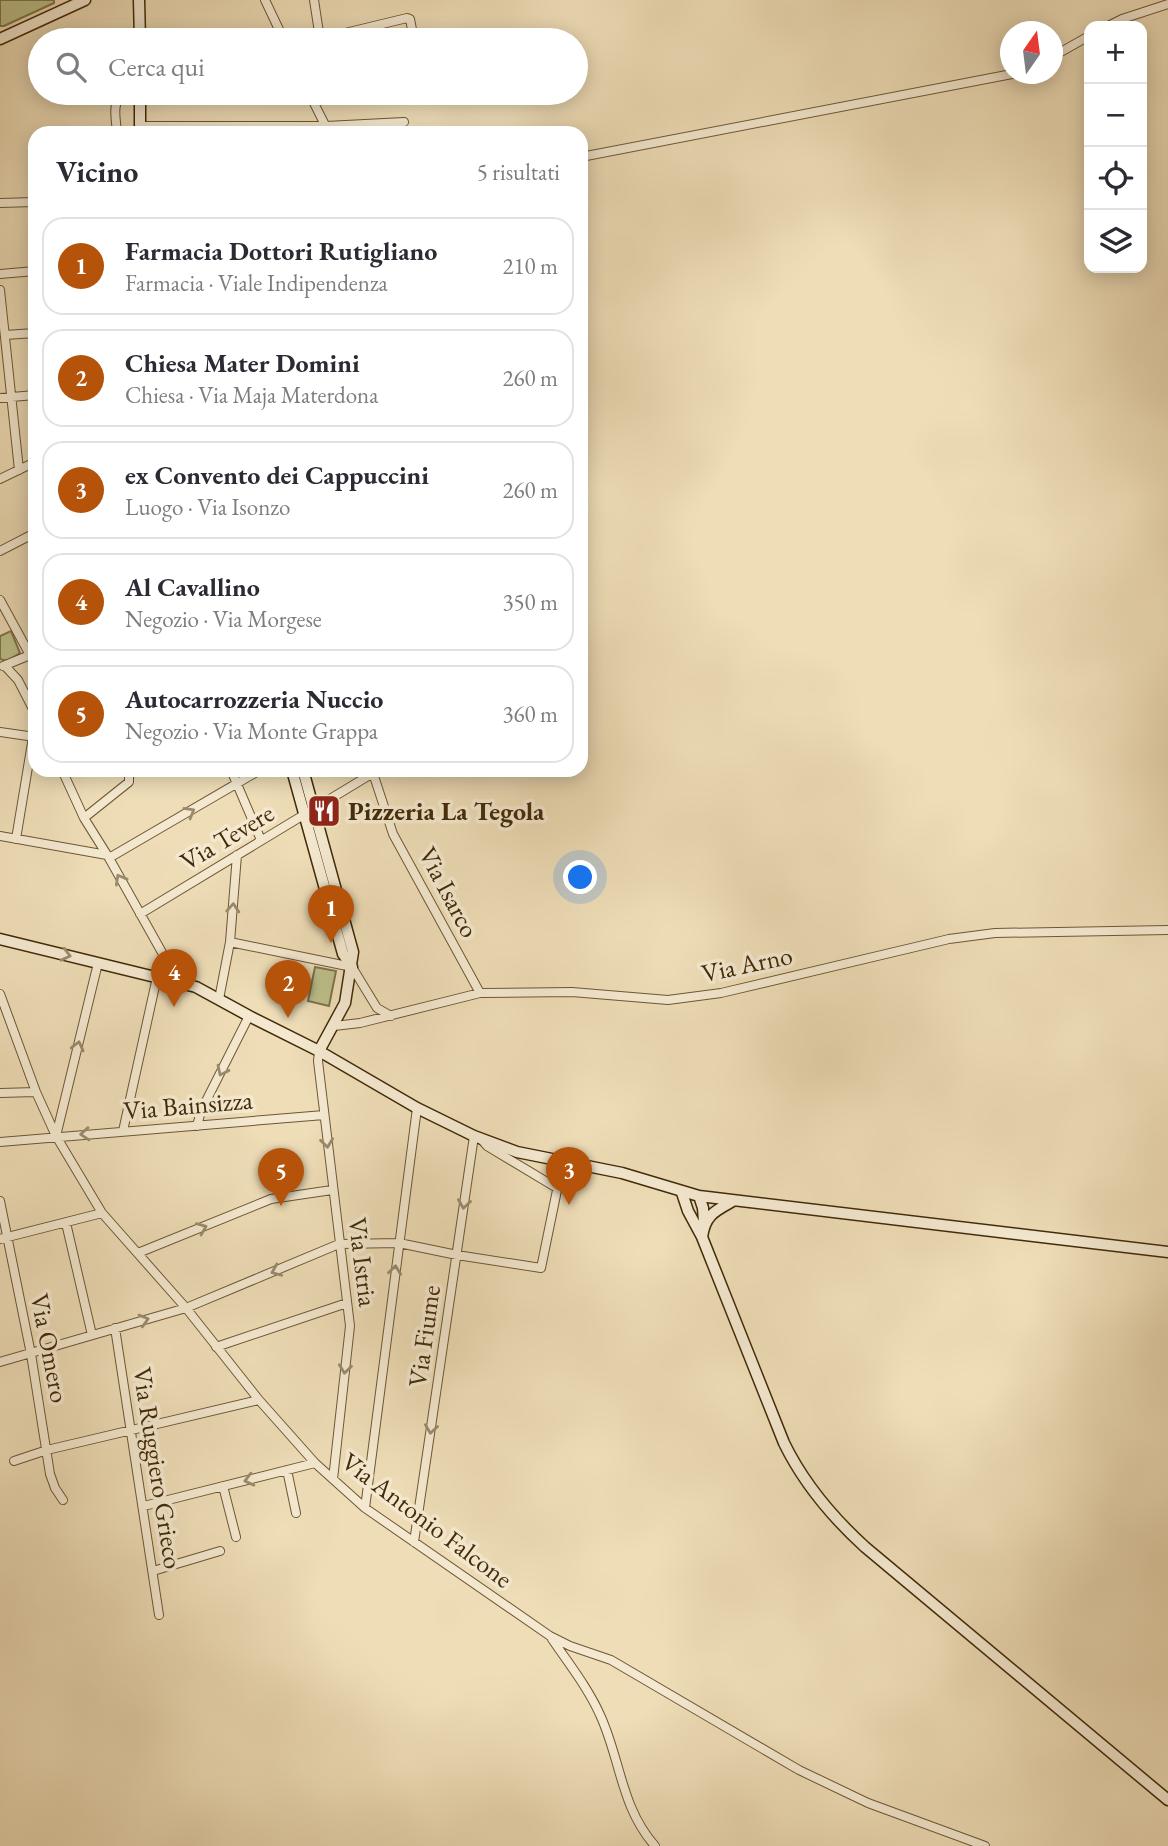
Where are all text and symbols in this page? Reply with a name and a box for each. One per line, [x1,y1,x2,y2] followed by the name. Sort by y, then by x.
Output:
[1000,21,1063,84] north arrow
[1084,21,1147,273] map controls
[1084,21,1147,84] button: +
[28,28,588,105] search box
[52,48,90,86] icon: search
[108,50,205,84] text: Cerca qui
[1084,84,1147,147] button: −
[1084,147,1147,210] button: locate
[56,152,138,191] text: Vicino
[477,157,560,187] text: 5 risultati
[1084,210,1147,273] button: layers
[125,234,437,268] text: Farmacia Dottori Rutigliano
[75,251,87,281] text: 1
[502,251,558,281] text: 210 m
[125,268,388,298] text: Farmacia · Viale Indipendenza
[125,346,360,380] text: Chiesa Mater Domini
[75,363,87,393] text: 2
[502,363,558,393] text: 260 m
[125,380,378,410] text: Chiesa · Via Maja Materdona
[125,458,429,492] text: ex Convento dei Cappuccini
[75,475,87,505] text: 3
[502,475,558,505] text: 260 m
[125,492,290,522] text: Luogo · Via Isonzo
[125,570,260,604] text: Al Cavallino
[75,587,87,617] text: 4
[502,587,558,617] text: 350 m
[125,604,322,634] text: Negozio · Via Morgese
[125,682,383,716] text: Autocarrozzeria Nuccio
[75,699,87,729] text: 5
[502,699,558,729] text: 360 m
[125,716,378,746] text: Negozio · Via Monte Grappa
[305,792,343,830] restaurant icon: Pizzeria La Tegola
[348,794,545,828] place label: Pizzeria La Tegola
[174,796,280,878] street label: Via Tevere
[182,807,195,820] one-way arrow
[411,841,487,943] street label: Via Isarco
[563,860,597,894] your location
[115,873,128,886] one-way arrow
[308,885,354,943] pin: 1
[225,902,240,913] one-way arrow
[698,938,796,990] street label: Via Arno
[60,947,72,961] one-way arrow
[151,949,197,1007] pin: 4
[265,960,311,1018] pin: 2
[69,1040,84,1052] one-way arrow
[216,1064,230,1076] one-way arrow
[122,1082,255,1128] street label: Via Bainsizza
[79,1126,90,1141] one-way arrow
[319,1138,334,1149] one-way arrow
[546,1147,592,1205] pin: 3
[258,1148,304,1206] pin: 5
[457,1198,472,1210] one-way arrow
[341,1215,385,1309] street label: Via Istria
[195,1222,207,1236] one-way arrow
[270,1262,282,1276] one-way arrow
[388,1264,403,1276] one-way arrow
[400,1283,448,1389] street label: Via Fiume
[23,1290,77,1406] street label: Via Omero
[137,1314,149,1329] one-way arrow
[337,1363,352,1375] one-way arrow
[125,1365,191,1571] street label: Via Ruggiero Grieco
[424,1423,439,1435] one-way arrow
[335,1445,519,1595] street label: Via Antonio Falcone
[243,1472,255,1486] one-way arrow

